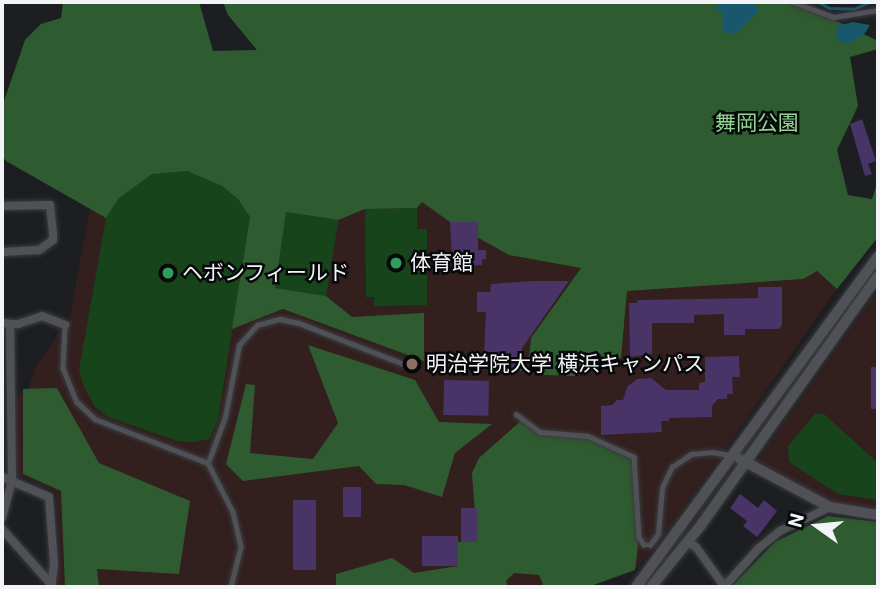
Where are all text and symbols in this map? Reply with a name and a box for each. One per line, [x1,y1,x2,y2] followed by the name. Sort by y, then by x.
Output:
[715,110,799,136] park label: 舞岡公園
[410,250,473,276] place label: 体育館
[388,255,404,271] marker: 体育館
[182,260,350,286] place label: ヘボンフィールド
[160,265,176,281] marker: ヘボンフィールド
[426,351,704,377] place label: 明治学院大学 横浜キャンパス
[404,356,420,372] marker: 明治学院大学 横浜キャンパス
[782,491,852,561] north arrow
[783,511,809,530] text: N

